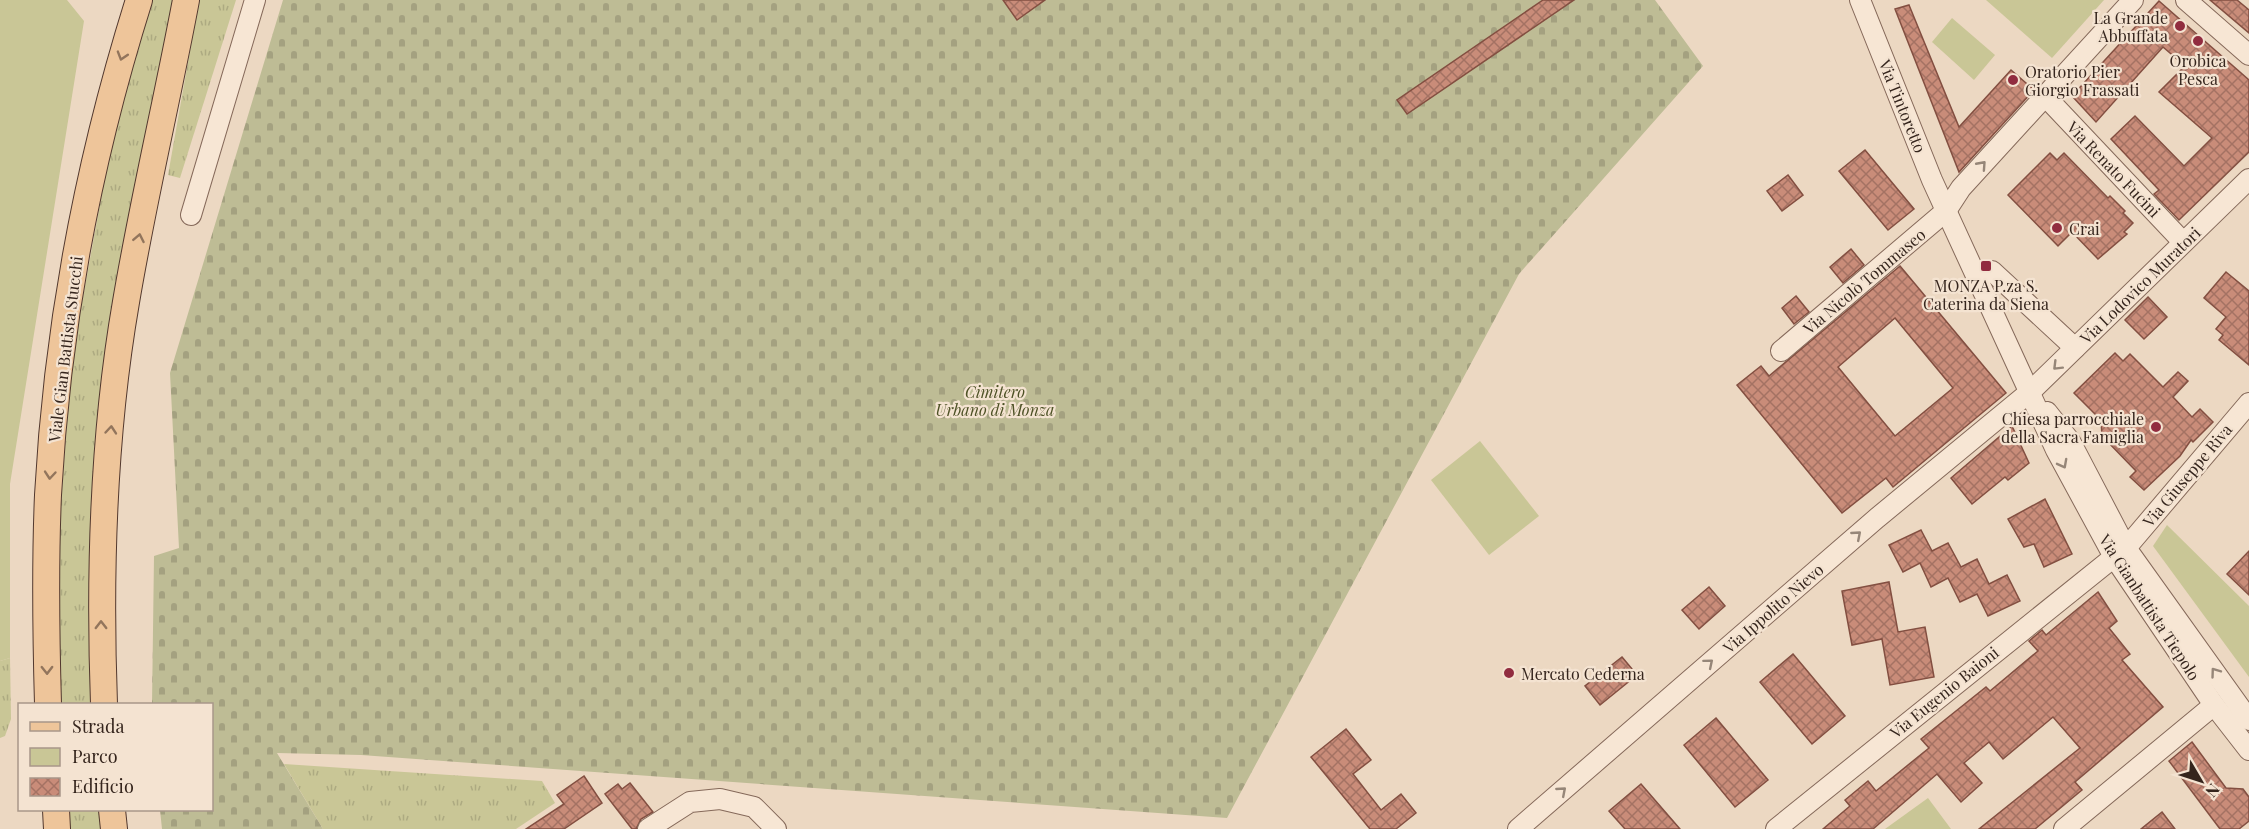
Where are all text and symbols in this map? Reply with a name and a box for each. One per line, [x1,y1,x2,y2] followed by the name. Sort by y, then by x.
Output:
[2094,7,2168,46] place label: La Grande Abbuffata
[2173,19,2187,33] marker: La Grande Abbuffata
[2191,34,2205,48] marker: Orobica Pesca
[117,50,129,61] one-way arrow
[2170,50,2226,89] place label: Orobica Pesca
[1874,55,1931,156] street label: Via Tintoretto
[2025,61,2140,100] place label: Oratorio Pier Giorgio Frassati
[2006,73,2020,87] marker: Oratorio Pier Giorgio Frassati
[2062,116,2165,222] street label: Via Renato Fucini
[1975,162,1986,172] one-way arrow
[2069,218,2100,239] place label: Crai
[2050,221,2064,235] marker: Crai
[2075,222,2205,349] street label: Via Lodovico Muratori
[1798,223,1930,339] street label: Via Nicolò Tommaseo
[132,233,145,243] one-way arrow
[43,254,87,444] street label: Viale Gian Battista Stucchi
[1979,259,1993,273] marker: MONZA P.za S. Caterina da Siena
[1923,275,2049,314] place label: MONZA P.za S. Caterina da Siena
[2053,359,2063,370] one-way arrow
[936,381,1054,420] park label: Cimitero Urbano di Monza
[2001,408,2144,447] place label: Chiesa parrocchiale della Sacra Famiglia
[2137,419,2236,532] street label: Via Giuseppe Riva
[2149,420,2163,434] marker: Chiesa parrocchiale della Sacra Famiglia
[104,426,117,435] one-way arrow
[2056,458,2067,468] one-way arrow
[44,470,57,480] one-way arrow
[2094,529,2205,684] street label: Via Gianbattista Tiepolo
[1850,532,1861,543] one-way arrow
[1718,558,1828,658] street label: Via Ippolito Nievo
[95,621,107,630] one-way arrow
[1884,641,2003,743] street label: Via Eugenio Baioni
[1702,659,1713,670] one-way arrow
[1521,663,1645,684] place label: Mercato Cederna
[41,665,53,674] one-way arrow
[1502,666,1516,680] marker: Mercato Cederna
[2211,668,2222,679] one-way arrow
[18,703,213,811] legend
[72,714,125,738] text: Strada
[72,744,118,768] text: Parco
[2171,751,2231,811] north arrow
[72,774,134,798] text: Edificio
[2201,780,2225,802] text: N
[1555,787,1566,798] one-way arrow

